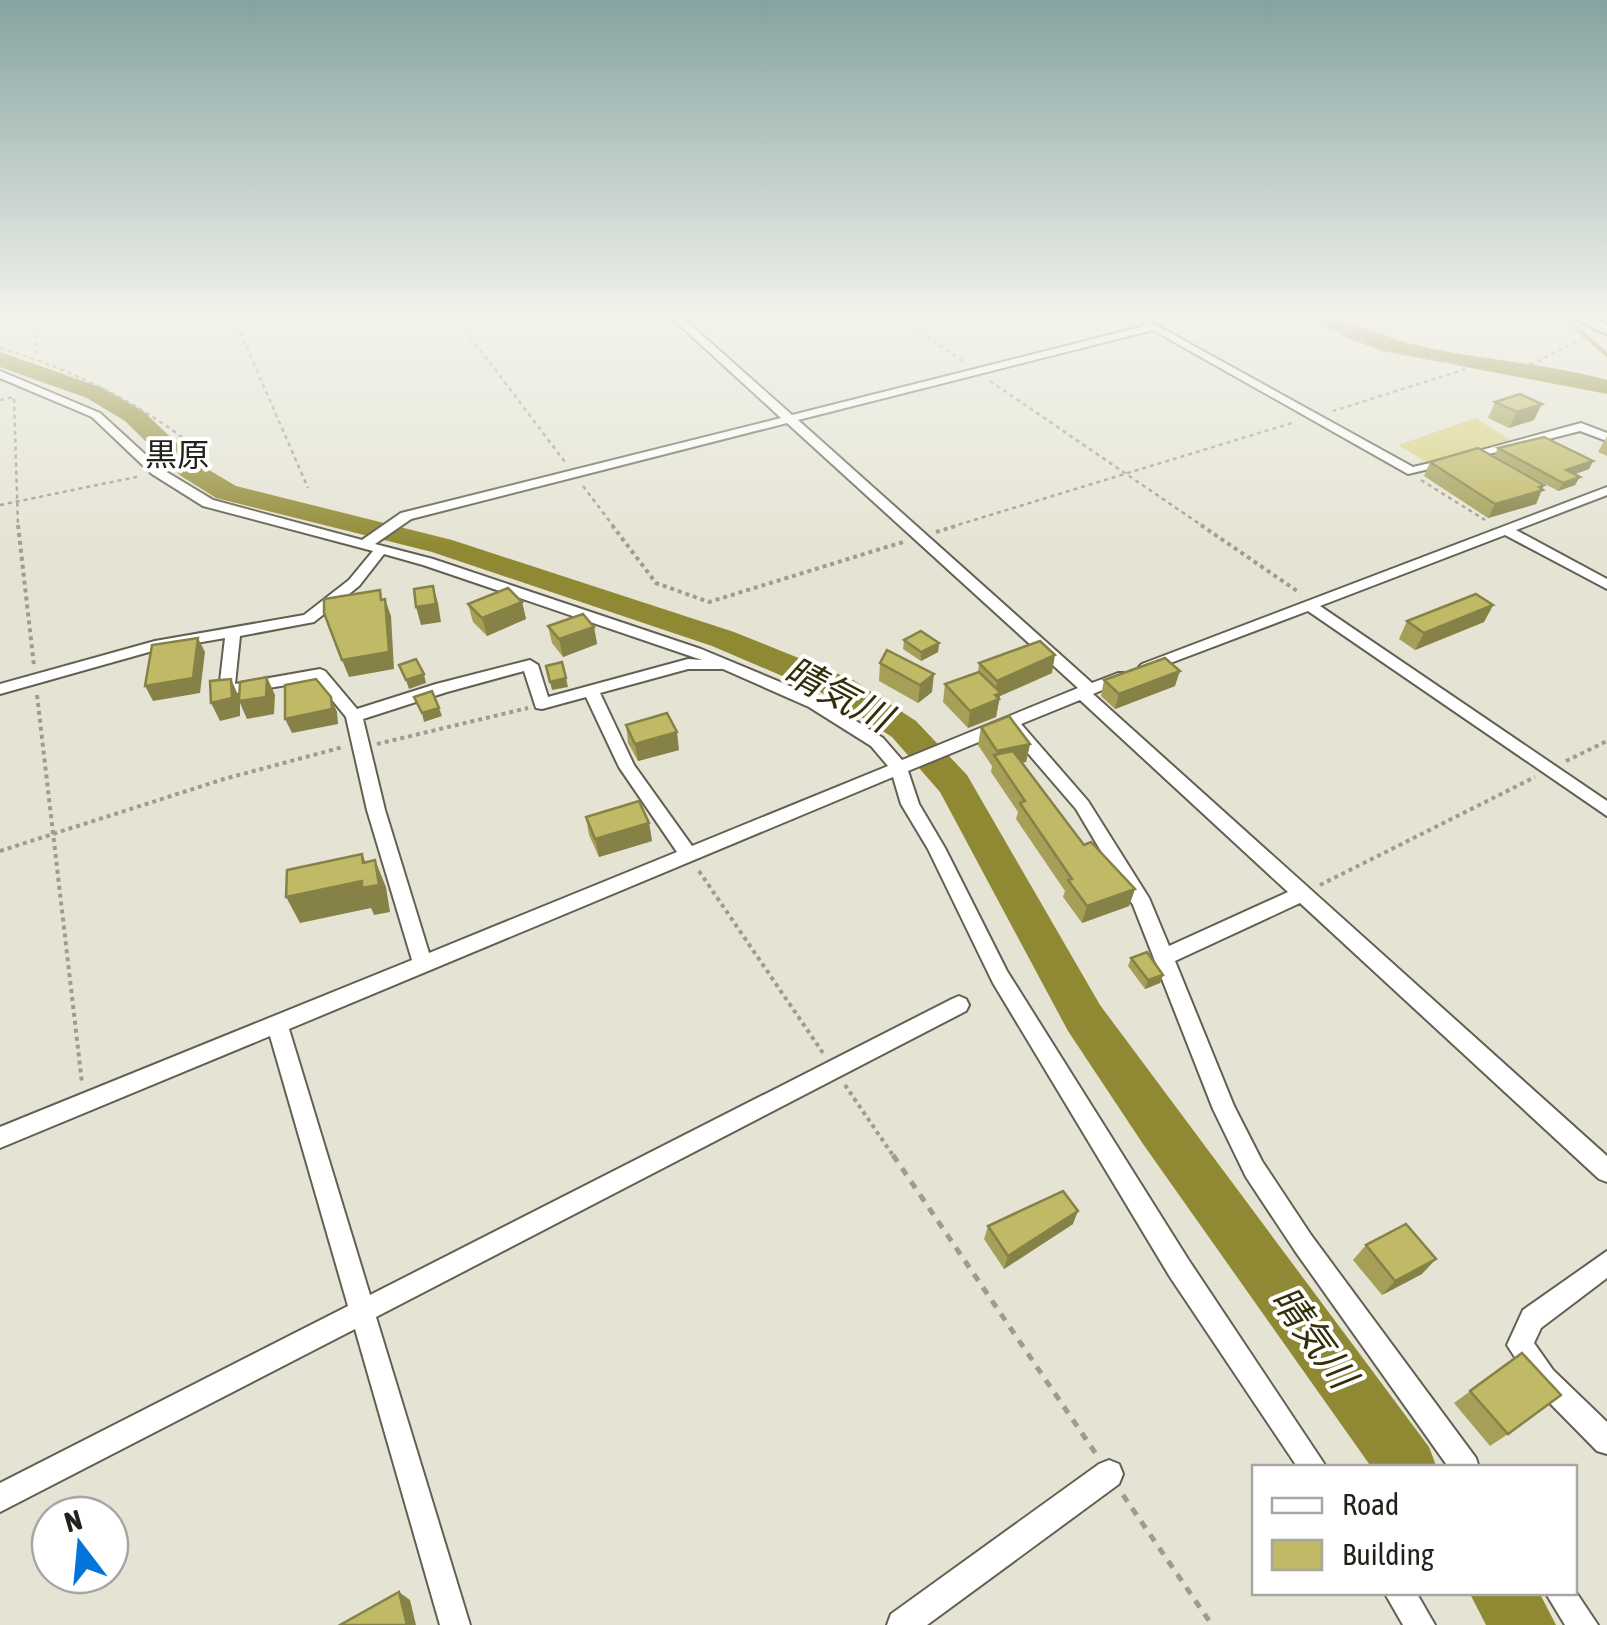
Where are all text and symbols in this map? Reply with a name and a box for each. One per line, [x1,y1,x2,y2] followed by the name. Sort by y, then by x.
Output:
[145,436,209,473] district label: 黒原
[778,648,902,742] water label: 晴気川
[1263,1278,1367,1399] water label: 晴気川
[1252,1465,1577,1595] legend
[1342,1487,1399,1521] text: Road
[30,1495,130,1595] north arrow
[61,1503,85,1539] text: N
[1342,1537,1434,1571] text: Building

